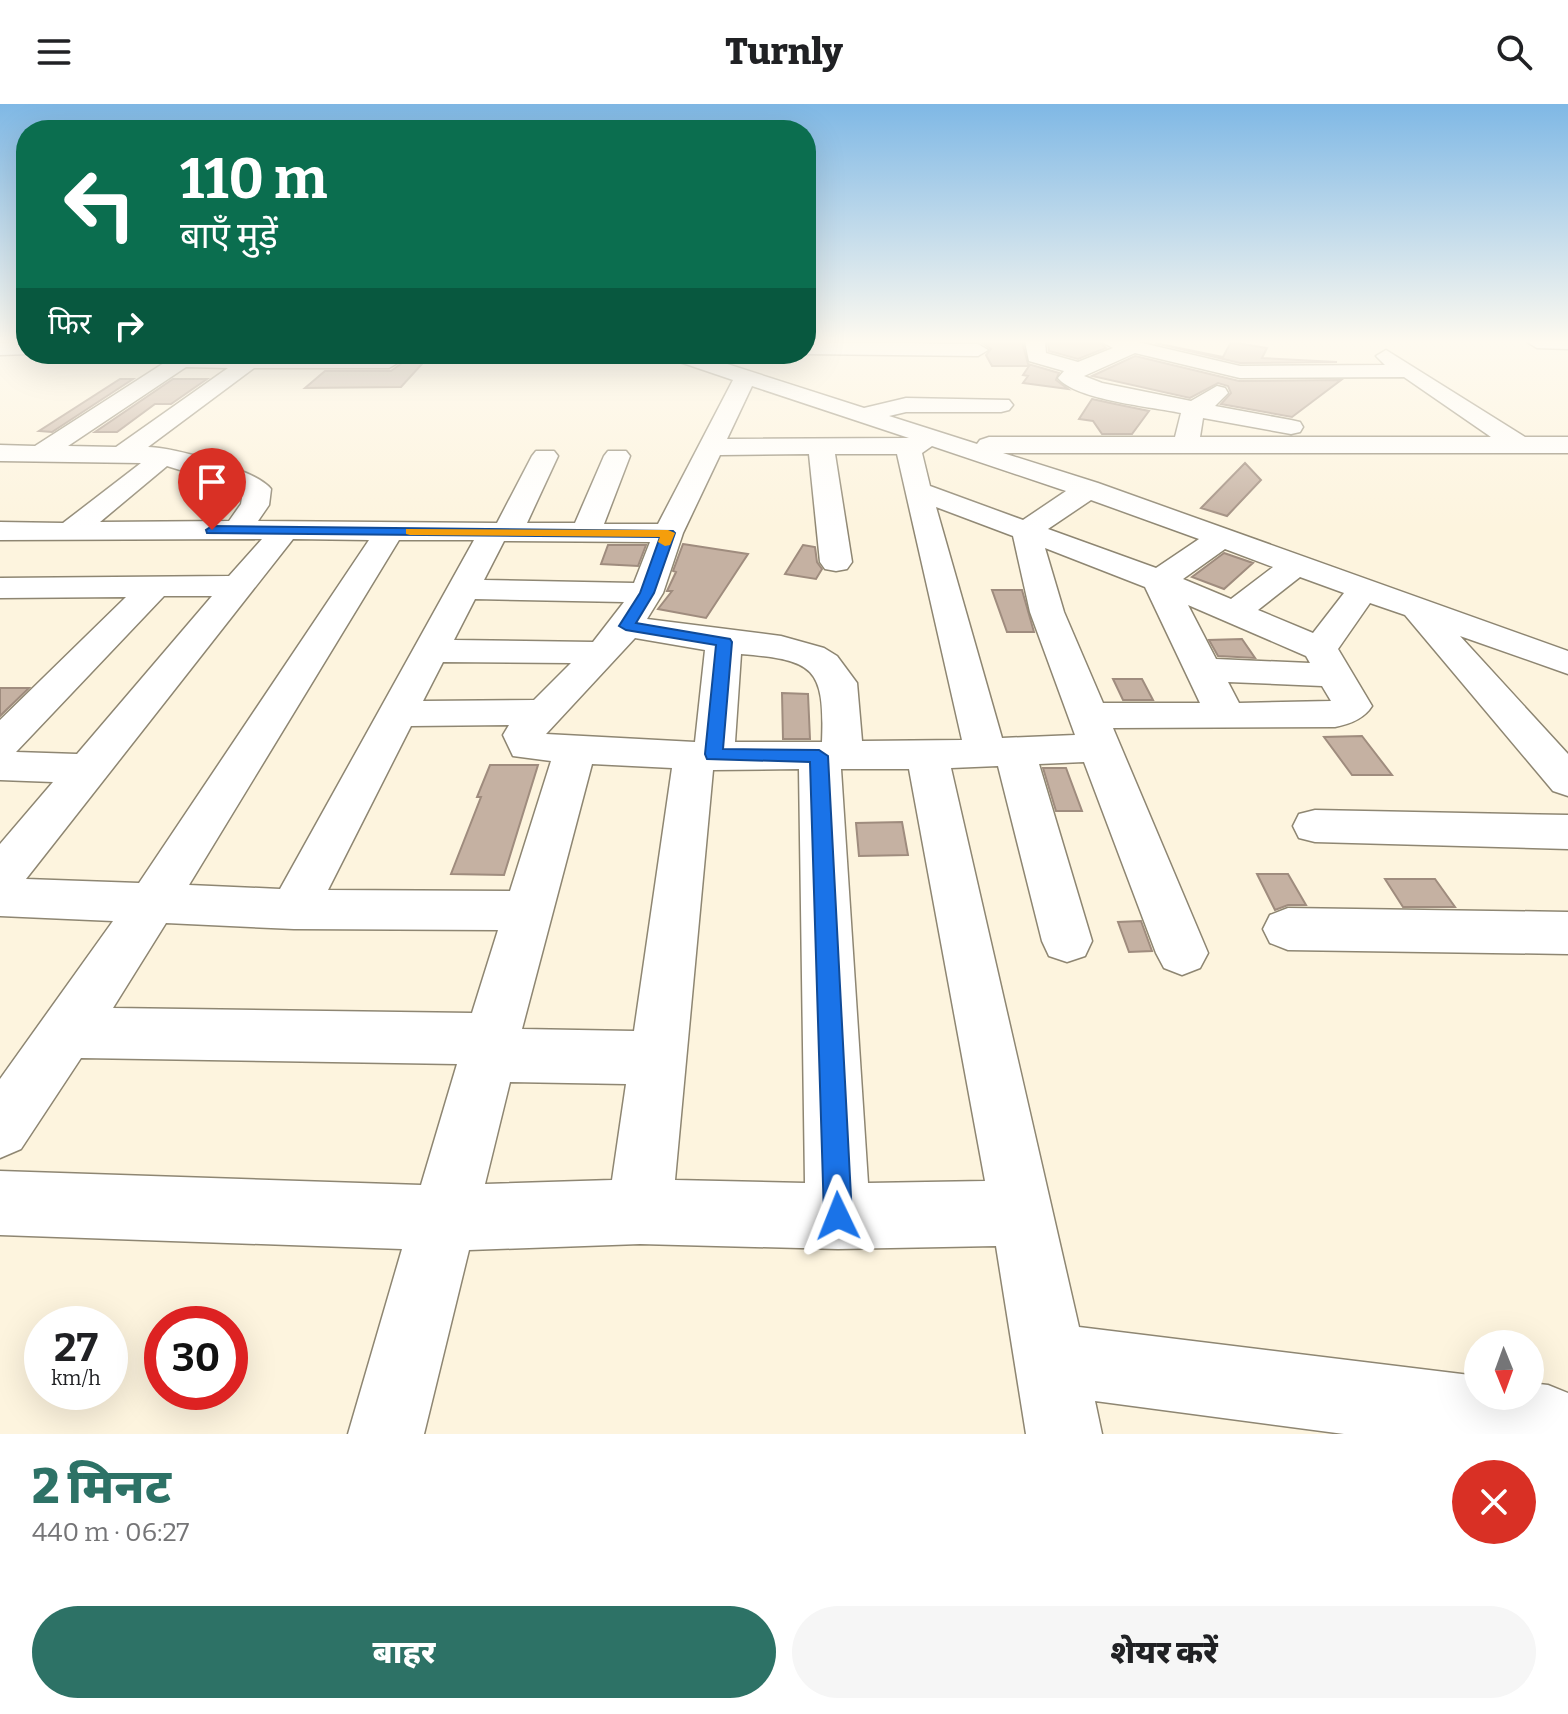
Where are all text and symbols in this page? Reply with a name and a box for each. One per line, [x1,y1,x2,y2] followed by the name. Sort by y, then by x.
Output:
[32,30,76,74] icon: menu
[725,30,843,74] text: Turnly
[1492,30,1536,74] icon: search
[180,146,327,213] text: 110 m
[48,152,152,256] icon: left
[180,214,278,258] text: बाएँ मुड़ें
[107,304,151,348] icon: right
[48,306,91,342] text: फिर
[178,448,246,530] pin
[190,460,234,504] icon: arrive
[796,1174,880,1258] position arrow
[144,1306,248,1410] speed limit sign: 30
[54,1324,98,1372] text: 27
[1464,1330,1544,1410] north arrow
[1464,1330,1544,1410] map controls
[51,1366,101,1390] text: km/h
[32,1458,171,1516] text: 2 मिनट
[1452,1460,1536,1544] button: close
[32,1517,189,1548] text: 440 m · 06:27
[32,1606,776,1698] button: बाहर
[792,1606,1536,1698] button: शेयर करें

